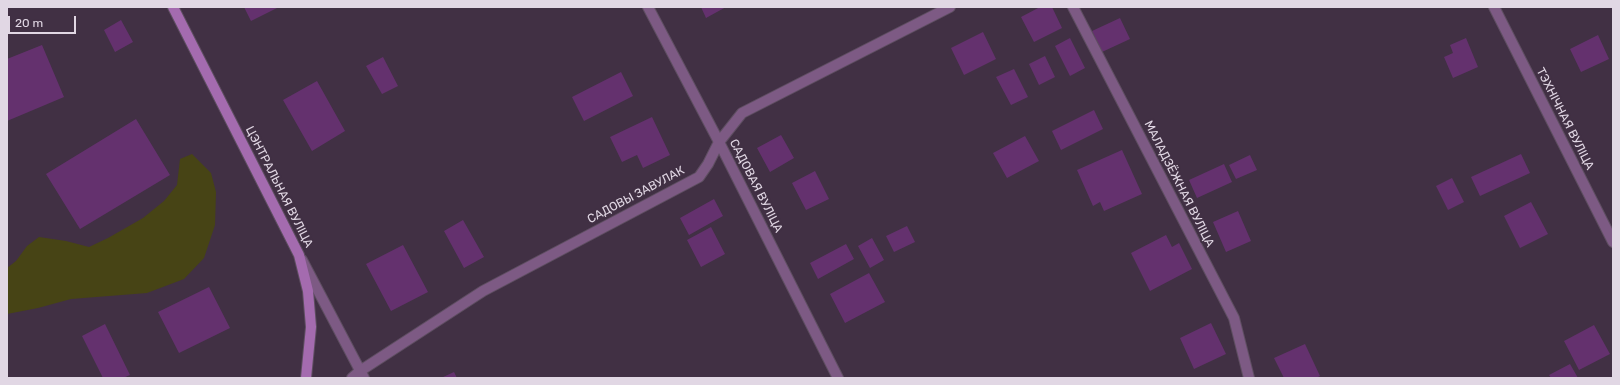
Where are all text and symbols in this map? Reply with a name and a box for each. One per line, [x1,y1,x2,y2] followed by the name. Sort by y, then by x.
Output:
[10,8,78,34] scale bar
[15,16,43,30] text: 20 m
[1533,66,1597,172] street label: ТЭХНІЧНАЯ ВУЛІЦА
[1141,118,1217,250] street label: МАЛАДЗЁЖНАЯ ВУЛІЦА
[242,124,316,250] street label: ЦЭНТРАЛЬНАЯ ВУЛІЦА
[726,137,786,235] street label: САДОВАЯ ВУЛІЦА
[585,163,687,227] street label: САДОВЫ ЗАВУЛАК

